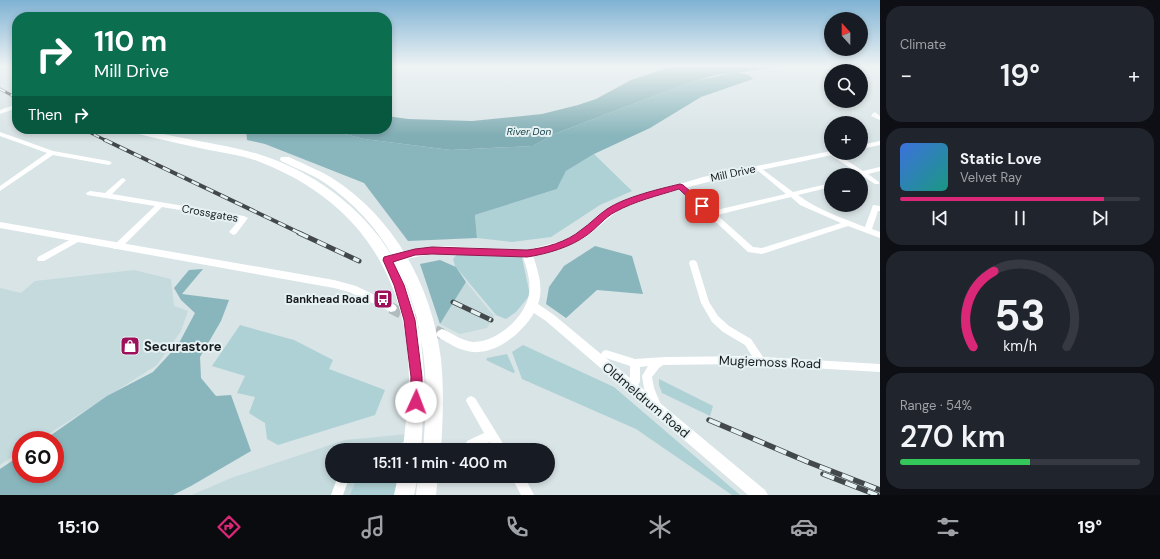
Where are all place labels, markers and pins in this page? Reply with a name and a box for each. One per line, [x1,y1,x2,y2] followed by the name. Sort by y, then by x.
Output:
[685,189,719,223] pin
[372,288,394,310] bus stop icon: Bankhead Road
[286,292,369,306] place label: Bankhead Road
[119,335,141,357] shop icon: Securastore
[144,338,222,355] place label: Securastore

